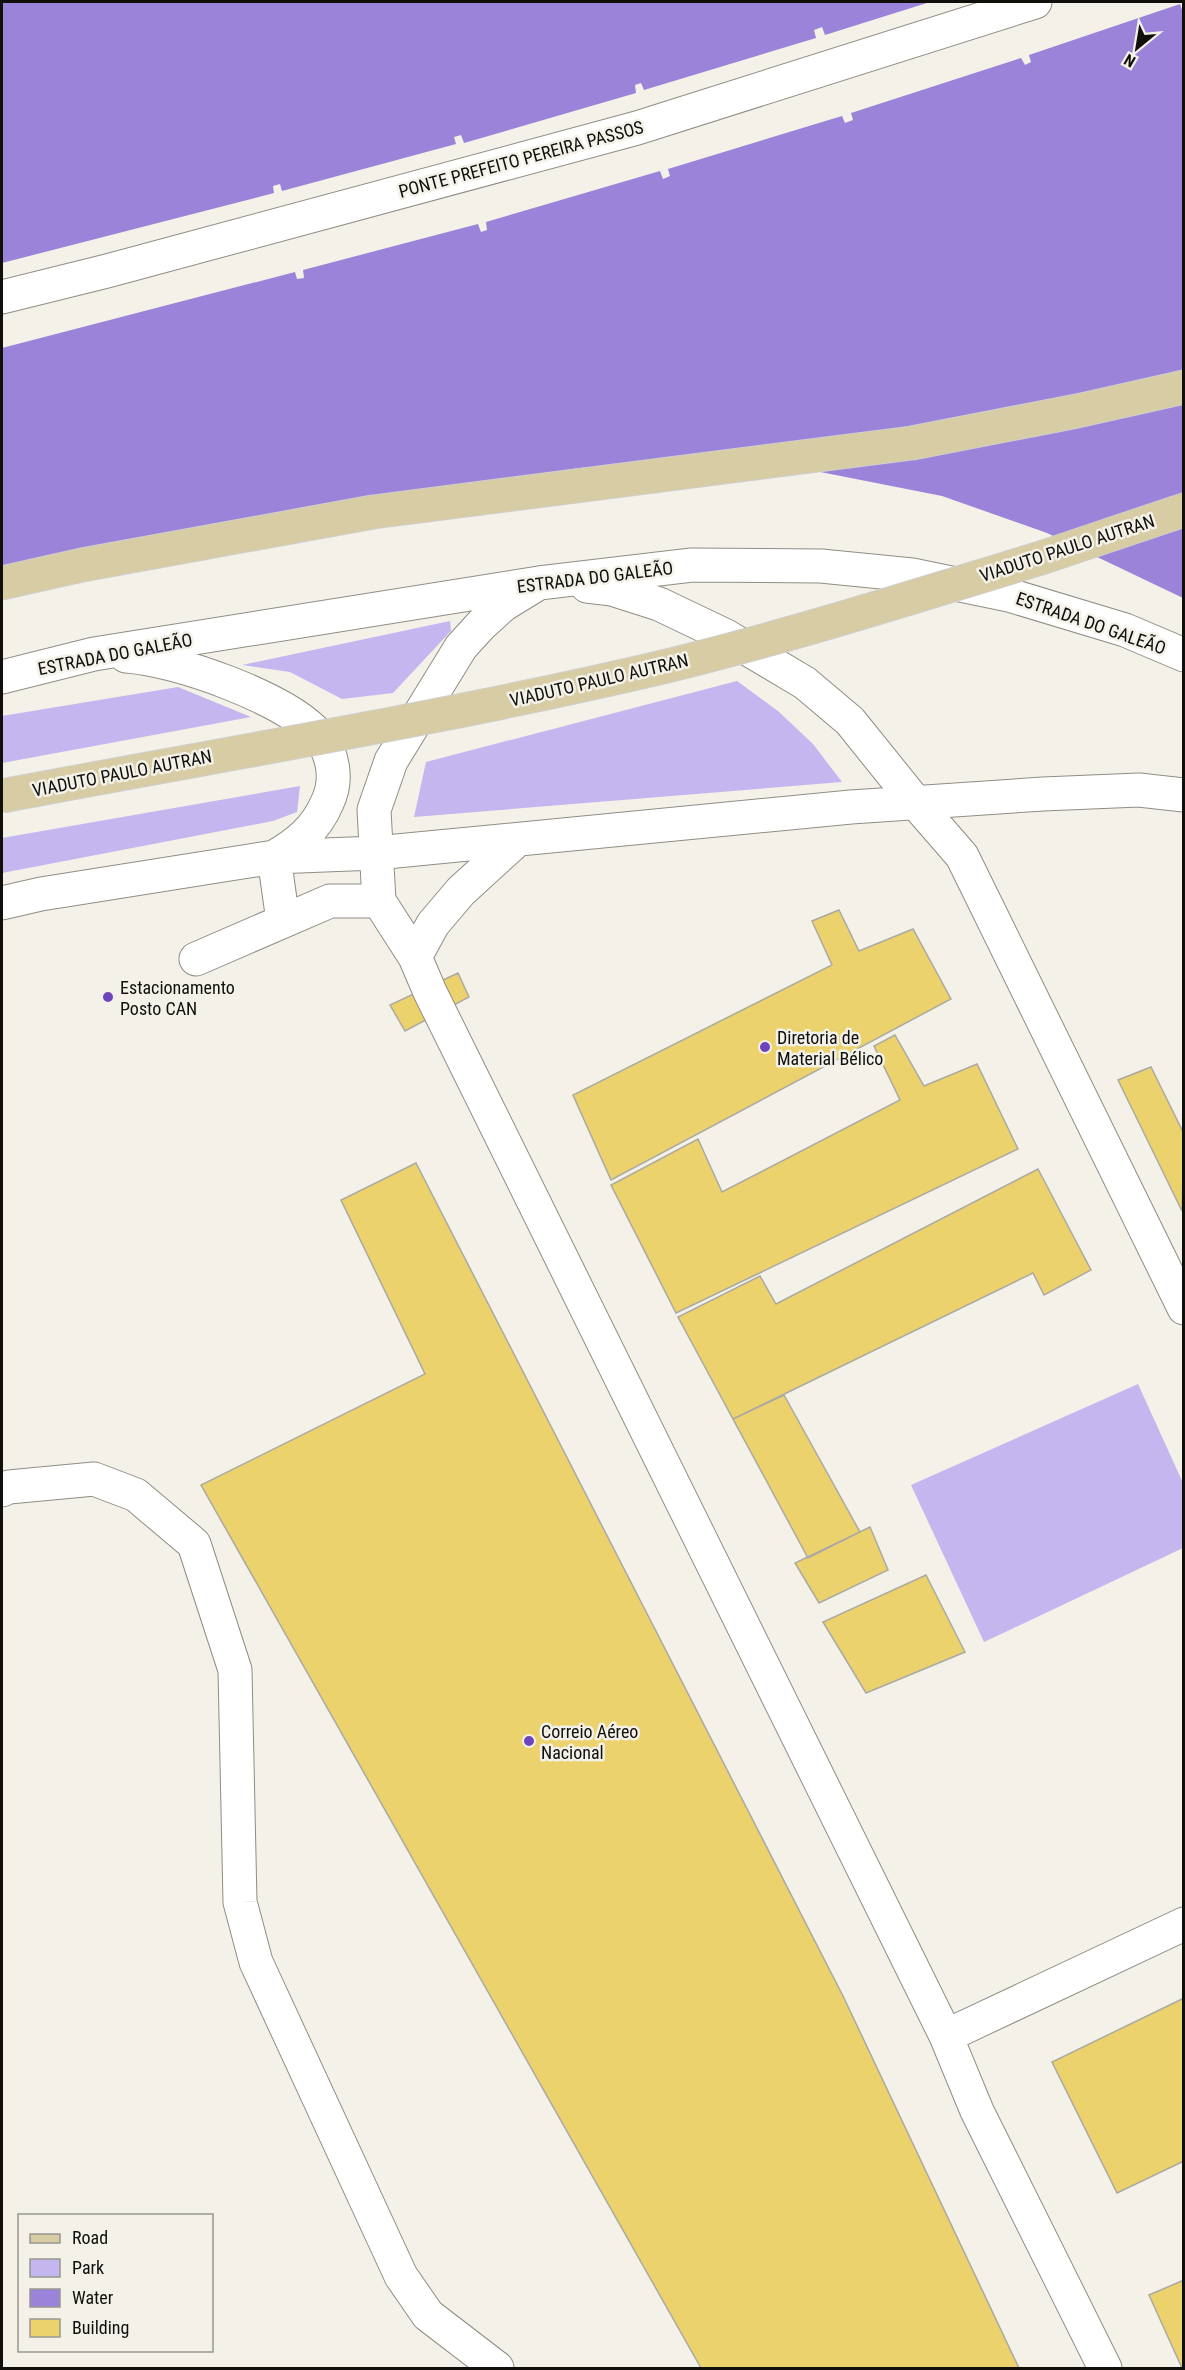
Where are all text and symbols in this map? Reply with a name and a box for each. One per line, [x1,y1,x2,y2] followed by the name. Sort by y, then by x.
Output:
[1107,18,1167,78] north arrow
[1121,50,1139,71] text: N
[396,116,646,202] street label: PONTE PREFEITO PEREIRA PASSOS
[977,510,1157,586] street label: VIADUTO PAULO AUTRAN
[516,557,674,597] street label: ESTRADA DO GALEÃO
[1013,588,1169,658] street label: ESTRADA DO GALEÃO
[36,629,194,679] street label: ESTRADA DO GALEÃO
[508,649,690,711] street label: VIADUTO PAULO AUTRAN
[30,745,214,801] street label: VIADUTO PAULO AUTRAN
[120,977,235,1019] place label: Estacionamento Posto CAN
[101,990,115,1004] marker: Estacionamento Posto CAN
[777,1027,883,1069] place label: Diretoria de Material Bélico
[758,1040,772,1054] marker: Diretoria de Material Bélico
[541,1721,638,1763] place label: Correio Aéreo Nacional
[522,1734,536,1748] marker: Correio Aéreo Nacional
[18,2214,213,2352] legend
[72,2227,108,2248] text: Road
[72,2257,104,2278] text: Park
[72,2287,114,2308] text: Water
[72,2317,129,2338] text: Building

